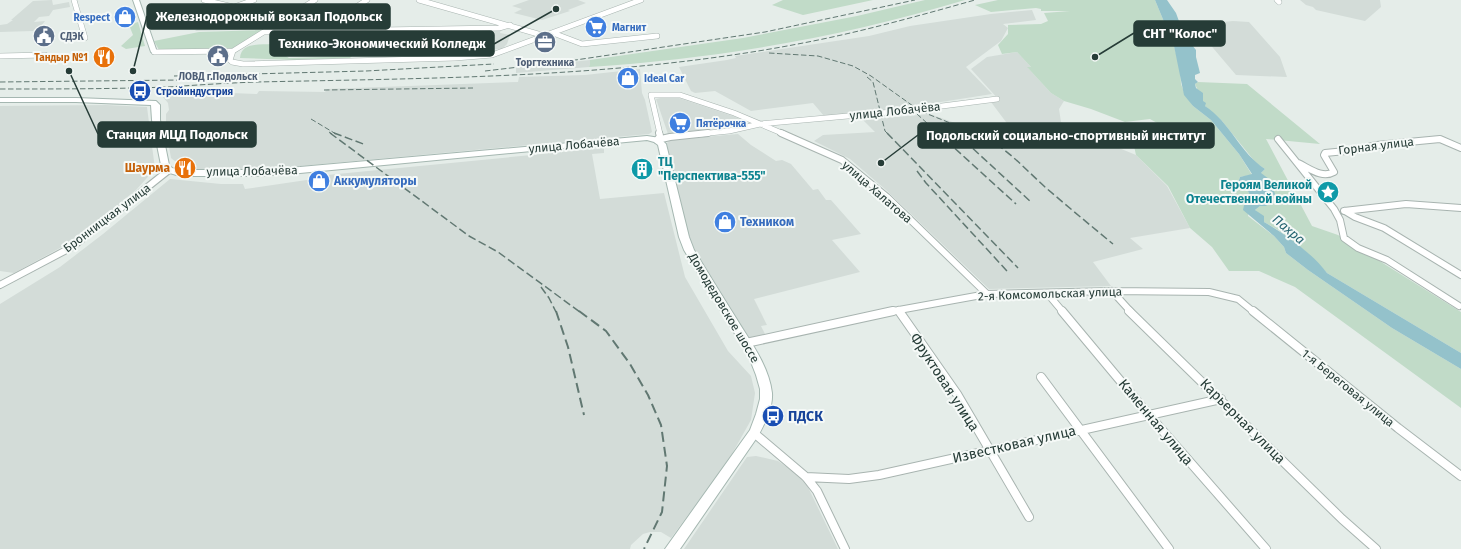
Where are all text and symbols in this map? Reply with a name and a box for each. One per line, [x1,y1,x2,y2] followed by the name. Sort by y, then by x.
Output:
[112,4,138,30] shop icon: Respect
[147,4,390,29] callout: Железнодорожный вокзал Подольск
[155,9,383,24] text: Железнодорожный вокзал Подольск
[73,12,110,24] place label: Respect
[583,14,609,40] supermarket icon: Магнит
[1134,21,1225,46] callout: СНТ "Колос"
[612,22,646,34] place label: Магнит
[31,23,57,49] public building icon: СДЭК
[1143,26,1217,41] text: СНТ "Колос"
[532,29,558,55] office icon: Торгтехника
[60,31,84,43] place label: СДЭК
[270,31,494,56] callout: Технико-Экономический Колледж
[278,36,486,51] text: Технико-Экономический Колледж
[205,43,231,69] public building icon: ЛОВД г.Подольск
[91,44,117,70] restaurant icon: Тандыр №1
[34,52,88,64] place label: Тандыр №1
[516,57,575,69] place label: Торгтехника
[615,65,641,91] shop icon: Ideal Car
[179,71,258,83] place label: ЛОВД г.Подольск
[644,73,685,85] place label: Ideal Car
[127,78,153,104] bus stop icon: Стройиндустрия
[156,86,233,98] place label: Стройиндустрия
[849,99,941,123] street label: улица Лобачёва
[667,110,693,136] supermarket icon: Пятёрочка
[696,118,747,130] place label: Пятёрочка
[98,122,256,147] callout: Станция МЦД Подольск
[918,123,1214,148] callout: Подольский социально-спортивный институт
[106,127,249,142] text: Станция МЦД Подольск
[926,128,1207,143] text: Подольский социально-спортивный институт
[528,134,620,156] street label: улица Лобачёва
[1337,134,1415,158] street label: Горная улица
[172,155,198,181] restaurant icon: Шаурма
[658,155,766,183] place label: ТЦ "Перспектива-555"
[629,156,655,182] building icon: ТЦ "Перспектива-555"
[839,158,915,226] street label: улица Халатова
[125,161,170,175] place label: Шаурма
[206,163,298,179] street label: улица Лобачёва
[306,168,332,194] shop icon: Аккумуляторы
[333,174,417,188] place label: Аккумуляторы
[1186,178,1312,206] place label: Героям Великой Отечественной войны
[1315,179,1341,205] place icon: Героям Великой Отечественной войны
[61,181,153,255] street label: Бронницкая улица
[712,209,738,235] shop icon: Техником
[1270,212,1308,247] water label: Пахра
[740,215,794,229] place label: Техником
[685,250,762,365] street label: Домодедовское шоссе
[978,284,1122,304] street label: 2-я Комсомольская улица
[906,330,983,435] street label: Фруктовая улица
[1299,346,1397,430] street label: 1-я Береговая улица
[1196,375,1289,468] street label: Карьерная улица
[1115,376,1197,469] street label: Каменная улица
[760,403,786,429] bus stop icon: ПДСК
[788,408,823,425] place label: ПДСК
[951,422,1077,467] street label: Известковая улица

